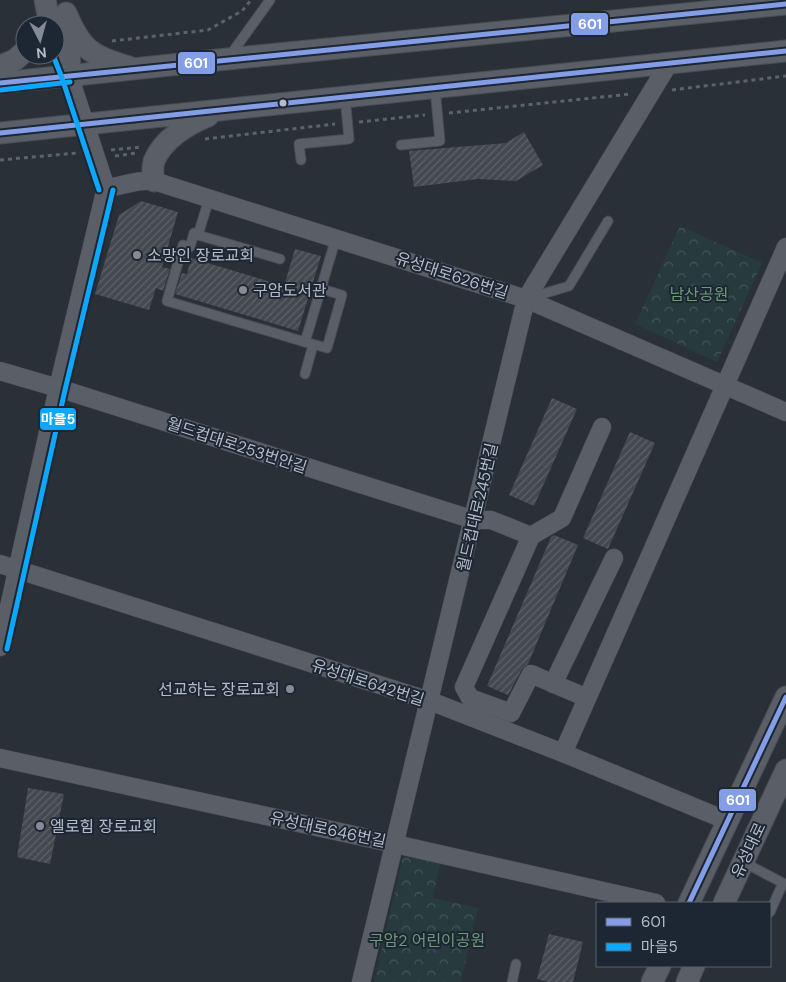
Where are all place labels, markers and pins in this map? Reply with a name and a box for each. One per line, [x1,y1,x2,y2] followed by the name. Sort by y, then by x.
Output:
[278,98,288,108] unlabelled marker
[147,245,254,266] place label: 소망인 장로교회
[131,249,143,261] marker: 소망인 장로교회
[253,280,327,301] place label: 구암도서관
[237,284,249,296] marker: 구암도서관
[158,679,280,700] place label: 선교하는 장로교회
[284,683,296,695] marker: 선교하는 장로교회
[50,816,157,837] place label: 엘로힘 장로교회
[34,820,46,832] marker: 엘로힘 장로교회

